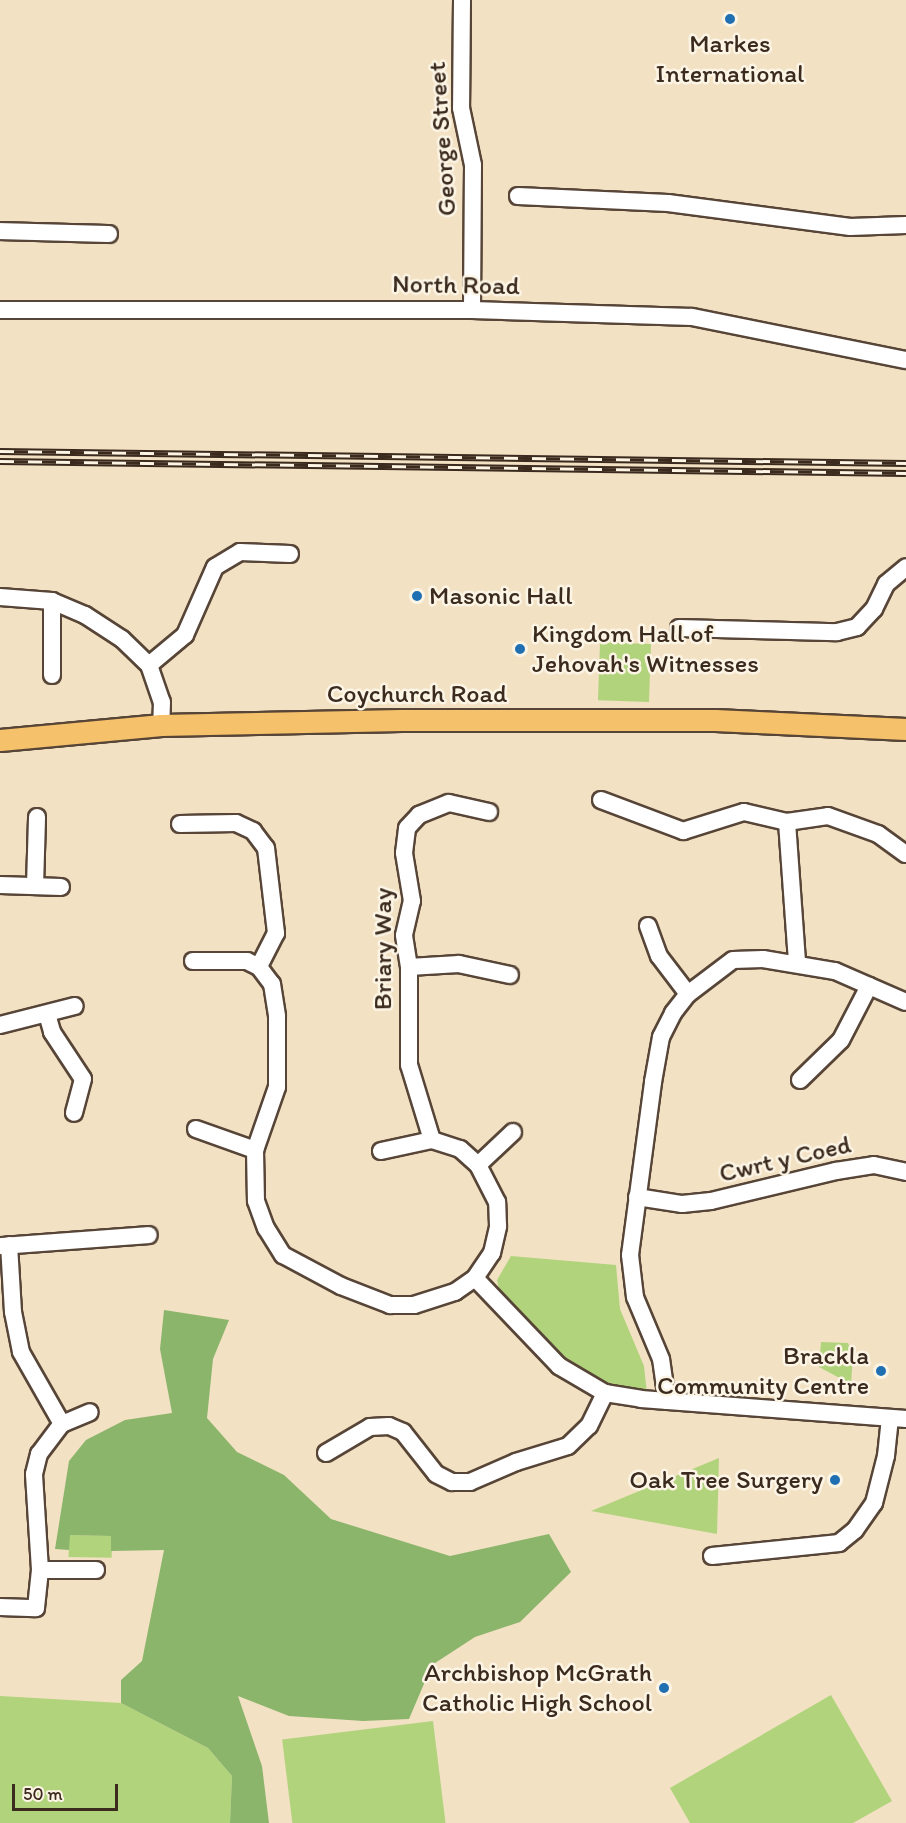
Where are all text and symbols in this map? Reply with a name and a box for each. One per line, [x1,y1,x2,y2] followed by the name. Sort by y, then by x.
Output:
[723,12,737,26] marker: Markes International
[656,28,804,89] place label: Markes International
[421,61,463,217] street label: George Street
[392,268,520,302] street label: North Road
[429,580,573,612] place label: Masonic Hall
[410,589,424,603] marker: Masonic Hall
[532,618,758,680] place label: Kingdom Hall of Jehovah's Witnesses
[513,642,527,656] marker: Kingdom Hall of Jehovah's Witnesses
[327,678,507,710] street label: Coychurch Road
[367,888,399,1010] street label: Briary Way
[716,1129,854,1189] street label: Cwrt y Coed
[657,1340,869,1402] place label: Brackla Community Centre
[874,1364,888,1378] marker: Brackla Community Centre
[631,1464,823,1496] place label: Oak Tree Surgery
[828,1473,842,1487] marker: Oak Tree Surgery
[422,1657,652,1718] place label: Archbishop McGrath Catholic High School
[657,1681,671,1695] marker: Archbishop McGrath Catholic High School
[15,1772,122,1810] scale bar
[23,1783,63,1805] text: 50 m

